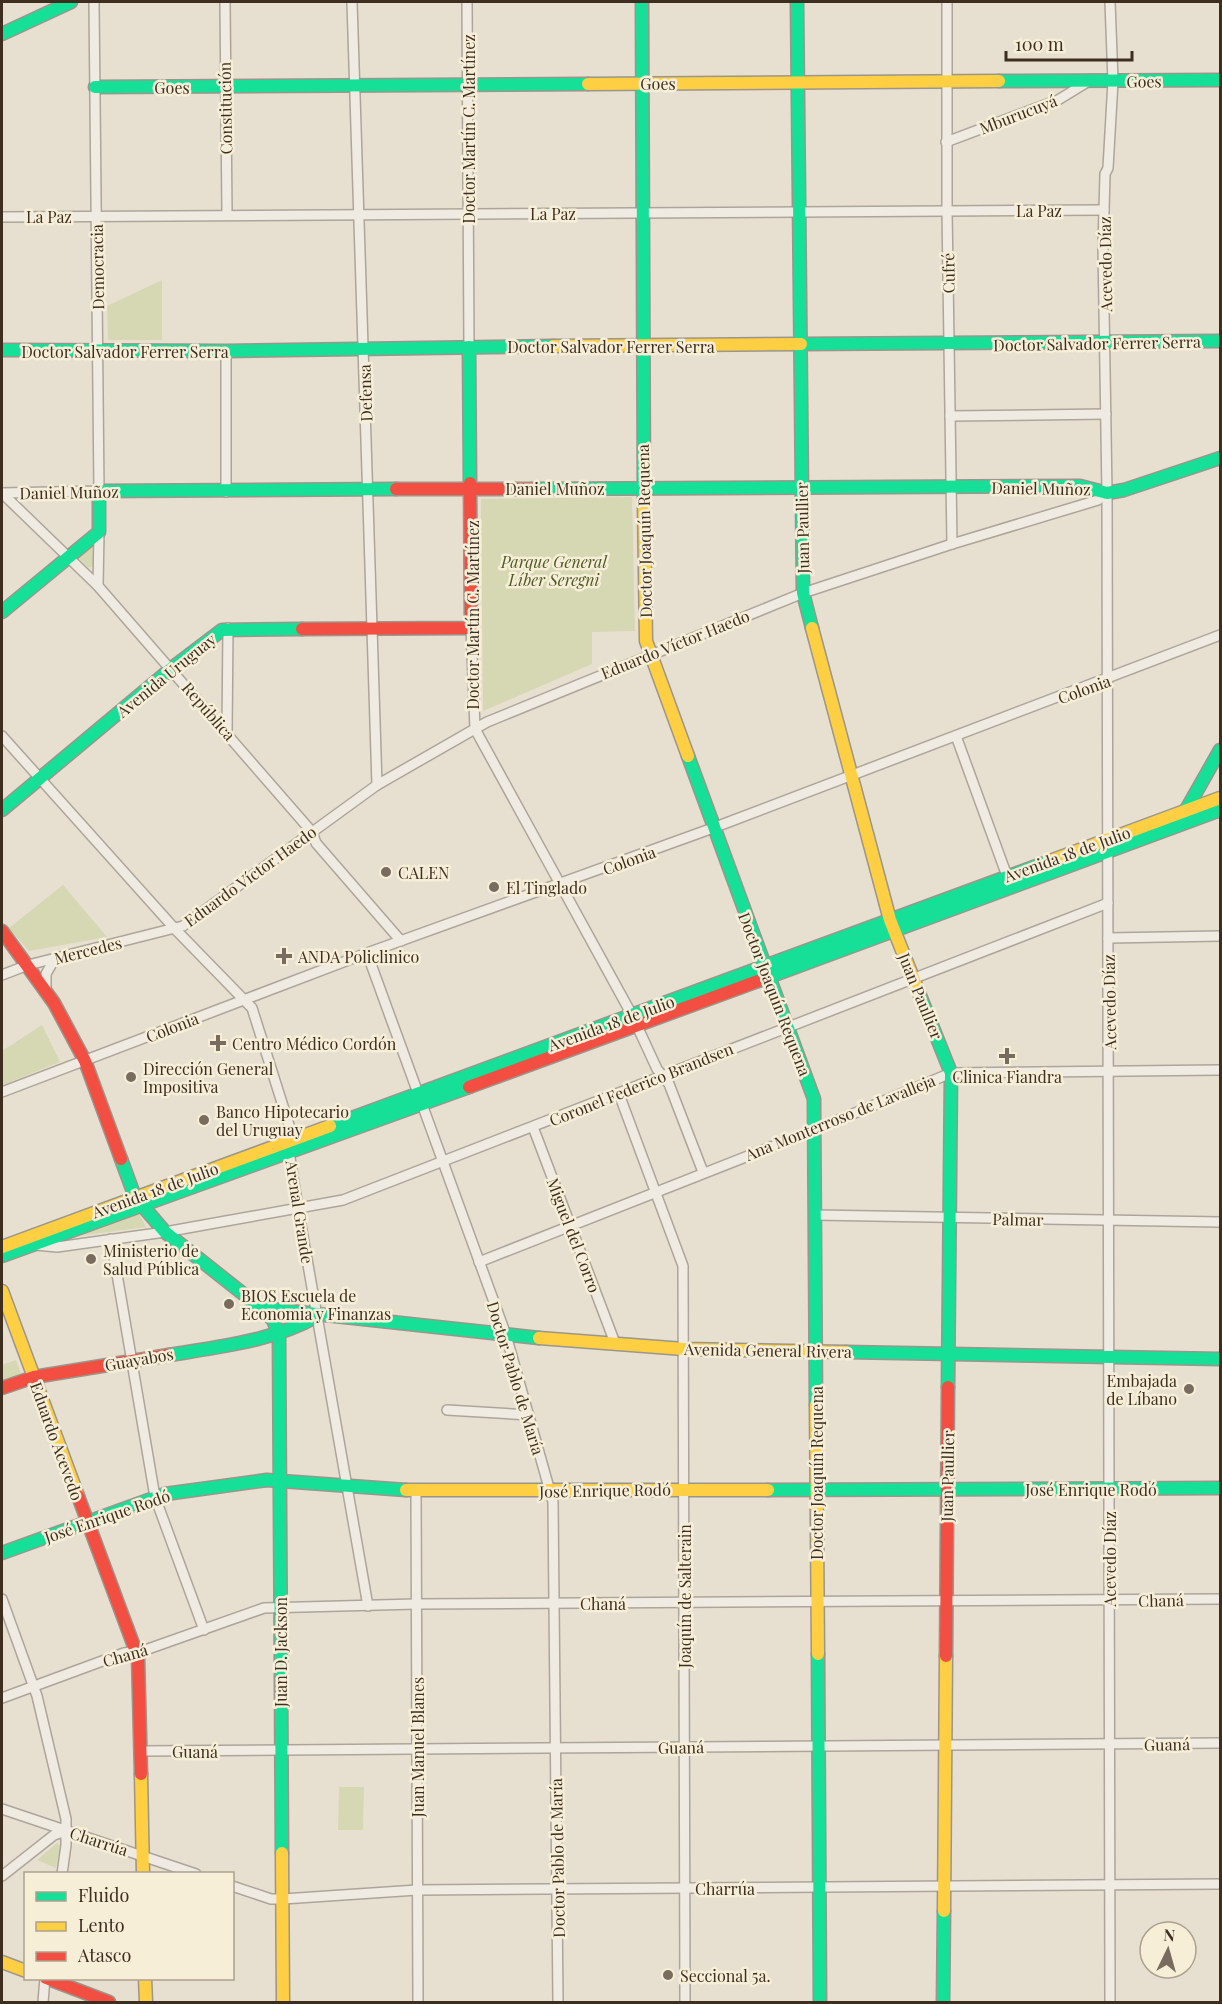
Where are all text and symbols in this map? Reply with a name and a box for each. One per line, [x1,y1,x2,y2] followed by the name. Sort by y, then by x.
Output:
[1006,24,1132,62] scale bar
[1015,32,1064,56] text: 100 m
[458,34,479,224] street label: Doctor Martín C. Martínez
[214,61,236,154] street label: Constitución
[1126,70,1162,92] street label: Goes
[640,73,676,94] street label: Goes
[154,77,190,98] street label: Goes
[976,90,1060,138] street label: Mburucuyá
[1016,200,1062,221] street label: La Paz
[530,203,576,224] street label: La Paz
[26,206,72,227] street label: La Paz
[1094,216,1116,313] street label: Acevedo Díaz
[86,224,108,310] street label: Democracia
[937,253,959,293] street label: Cufré
[993,331,1201,355] street label: Doctor Salvador Ferrer Serra
[507,336,715,357] street label: Doctor Salvador Ferrer Serra
[21,341,229,362] street label: Doctor Salvador Ferrer Serra
[354,364,376,422] street label: Defensa
[632,444,656,618] street label: Doctor Joaquín Requena
[991,477,1091,499] street label: Daniel Muñoz
[505,478,605,499] street label: Daniel Muñoz
[19,481,119,503] street label: Daniel Muñoz
[791,482,813,575] street label: Juan Paullier
[462,520,483,710] street label: Doctor Martín C. Martínez
[500,551,607,590] park label: Parque General Líber Seregni
[598,605,753,683] street label: Eduardo Víctor Haedo
[111,628,220,722] street label: Avenida Uruguay
[1055,670,1113,708] street label: Colonia
[178,677,240,745] street label: República
[180,821,320,931] street label: Eduardo Víctor Haedo
[1000,821,1133,887] street label: Avenida 18 de Julio
[600,841,658,879] street label: Colonia
[398,862,449,883] place label: CALEN
[379,865,393,879] marker: CALEN
[506,877,587,898] place label: El Tinglado
[487,880,501,894] marker: El Tinglado
[734,909,816,1079] street label: Doctor Joaquín Requena
[52,931,124,969] street label: Mercedes
[297,946,419,967] place label: ANDA Policlinico
[275,947,293,965] marker: ANDA Policlinico
[894,949,948,1042] street label: Juan Paullier
[1098,954,1120,1051] street label: Acevedo Díaz
[544,990,677,1056] street label: Avenida 18 de Julio
[143,1007,201,1047] street label: Colonia
[232,1033,397,1054] place label: Centro Médico Cordón
[209,1034,227,1052] marker: Centro Médico Cordón
[546,1037,737,1131] street label: Coronel Federico Brandsen
[998,1047,1016,1065] marker: Clinica Fiandra
[143,1058,274,1097] place label: Dirección General Impositiva
[952,1066,1062,1087] place label: Clinica Fiandra
[741,1069,938,1165] street label: Ana Monterroso de Lavalleja
[124,1070,138,1084] marker: Dirección General Impositiva
[216,1101,349,1140] place label: Banco Hipotecario del Uruguay
[197,1113,211,1127] marker: Banco Hipotecario del Uruguay
[88,1157,221,1223] street label: Avenida 18 de Julio
[281,1158,319,1265] street label: Arenal Grande
[542,1175,606,1296] street label: Miguel del Corro
[992,1208,1044,1230] street label: Palmar
[103,1240,199,1279] place label: Ministerio de Salud Pública
[84,1252,98,1266] marker: Ministerio de Salud Pública
[241,1285,391,1324] place label: BIOS Escuela de Economia y Finanzas
[222,1297,236,1311] marker: BIOS Escuela de Economia y Finanzas
[483,1299,549,1457] street label: Doctor Pablo de María
[683,1338,852,1362] street label: Avenida General Rivera
[103,1343,175,1375] street label: Guayabos
[1106,1370,1177,1409] place label: Embajada de Líbano
[26,1379,88,1503] street label: Eduardo Acevedo
[1182,1382,1196,1396] marker: Embajada de Líbano
[806,1386,827,1560] street label: Doctor Joaquín Requena
[936,1430,958,1523] street label: Juan Paullier
[538,1478,671,1502] street label: José Enrique Rodó
[1024,1479,1157,1500] street label: José Enrique Rodó
[40,1485,173,1548] street label: José Enrique Rodó
[1099,1511,1120,1608] street label: Acevedo Díaz
[674,1524,695,1669] street label: Joaquín de Salterain
[1138,1589,1184,1611] street label: Chaná
[580,1593,626,1614] street label: Chaná
[270,1597,291,1708] street label: Juan D. Jackson
[100,1639,150,1671] street label: Chaná
[407,1677,428,1818] street label: Juan Manuel Blanes
[1144,1733,1190,1755] street label: Guaná
[658,1736,704,1758] street label: Guaná
[172,1741,218,1762] street label: Guaná
[545,1778,569,1938] street label: Doctor Pablo de María
[67,1822,131,1860] street label: Charrúa
[24,1872,234,1980] legend
[695,1878,755,1899] street label: Charrúa
[78,1883,129,1907] text: Fluido
[78,1913,125,1937] text: Lento
[1138,1920,1198,1980] north arrow
[1163,1924,1176,1946] text: N
[77,1943,131,1967] text: Atasco
[680,1965,770,1986] place label: Seccional 5a.
[661,1968,675,1982] marker: Seccional 5a.

